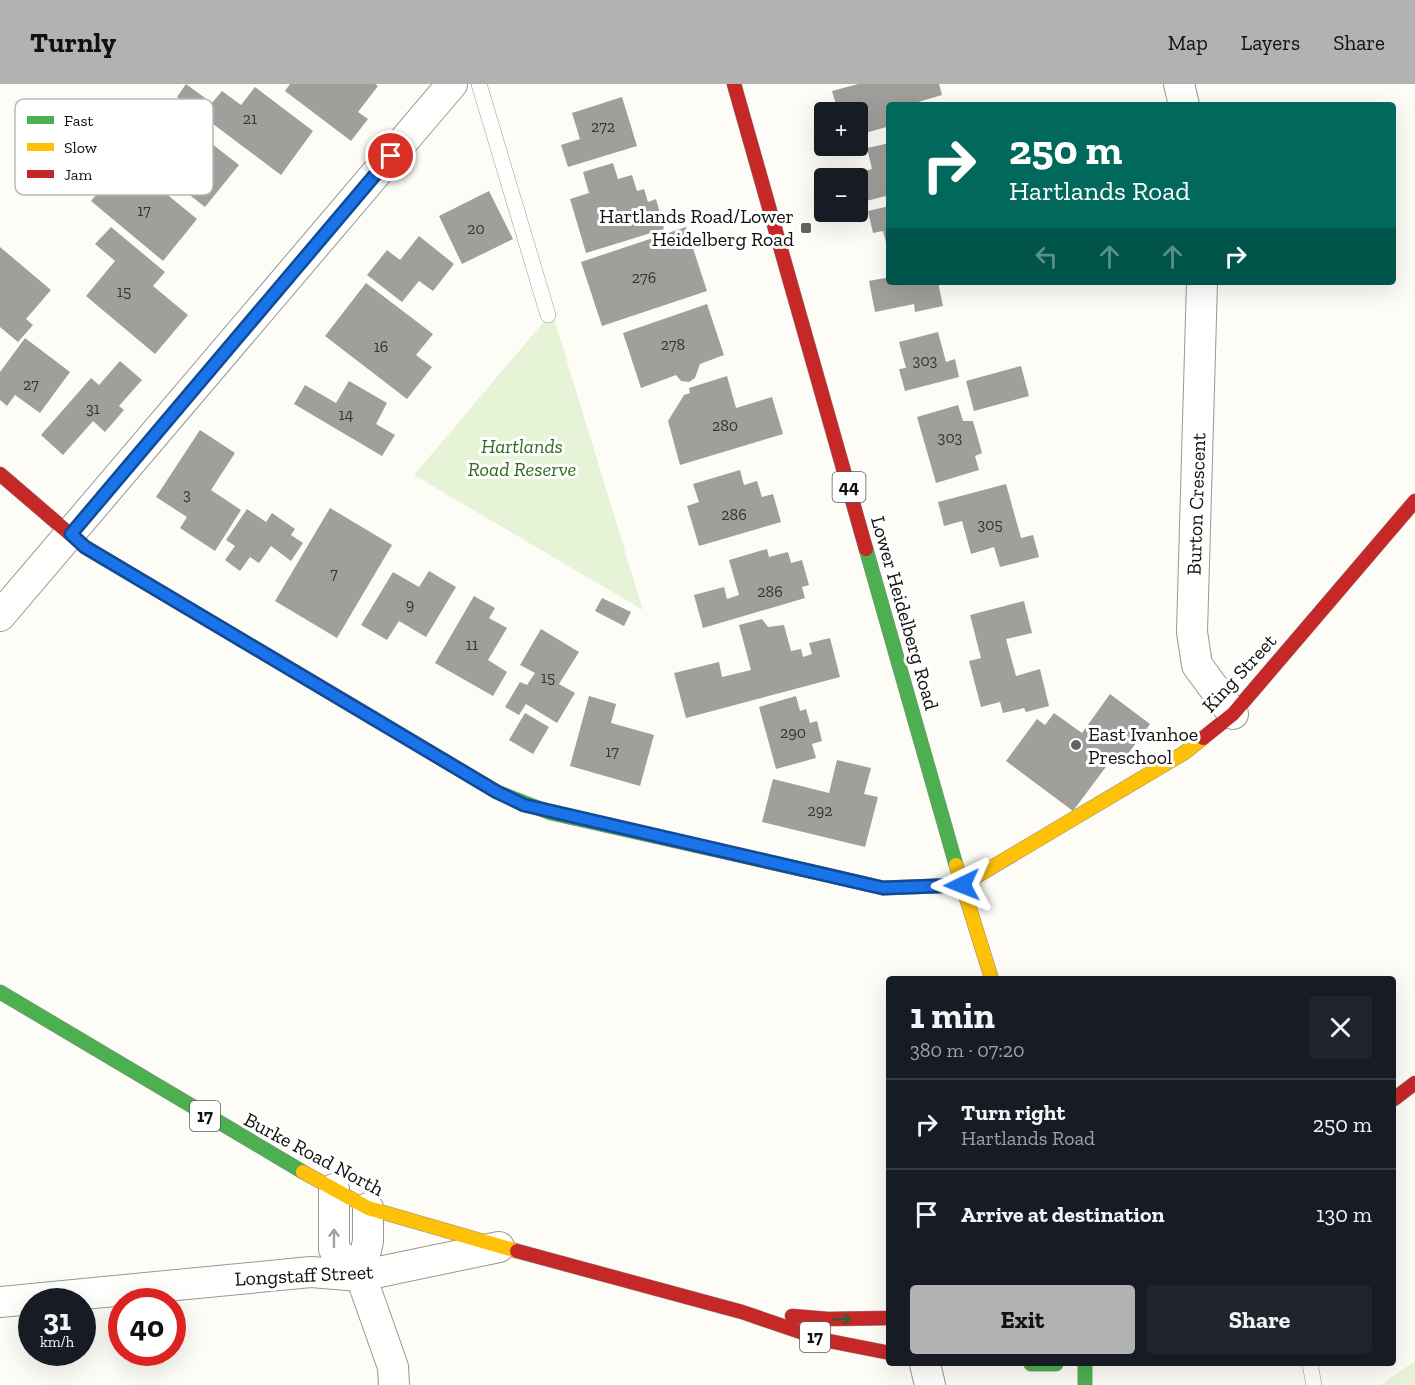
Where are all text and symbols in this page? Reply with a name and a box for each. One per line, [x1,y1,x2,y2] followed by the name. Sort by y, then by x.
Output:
[30,26,116,59] text: Turnly
[1168,30,1208,55] text: Map
[1241,30,1300,55] text: Layers
[1333,30,1385,55] text: Share
[15,99,213,195] legend
[814,102,868,222] map controls
[814,102,868,156] button: +
[243,109,257,128] house number: 21
[64,111,93,130] text: Fast
[591,117,615,136] house number: 272
[1009,124,1122,175] text: 250 m
[910,126,988,204] icon: right
[365,130,416,181] pin
[64,138,98,157] text: Slow
[374,139,407,172] icon: arrive
[64,165,93,184] text: Jam
[814,168,868,222] button: −
[1009,175,1190,207] text: Hartlands Road
[137,201,151,220] house number: 17
[599,204,794,251] place label: Hartlands Road/Lower Heidelberg Road
[467,219,485,238] house number: 20
[799,221,813,235] marker: Hartlands Road/Lower Heidelberg Road
[1030,240,1063,273] icon: left
[1093,240,1126,273] icon: ahead
[1156,240,1189,273] icon: ahead
[1219,240,1252,273] icon: right
[632,268,656,287] house number: 276
[117,282,131,301] house number: 15
[661,335,685,354] house number: 278
[374,337,388,356] house number: 16
[913,351,938,370] house number: 303
[23,375,39,394] house number: 27
[86,399,100,418] house number: 31
[339,405,354,424] house number: 14
[712,416,738,435] house number: 280
[938,428,963,447] house number: 303
[1182,432,1210,576] street label: Burton Crescent
[468,434,576,481] park label: Hartlands Road Reserve
[832,472,866,502] road number: 44
[183,485,191,504] house number: 3
[721,505,747,524] house number: 286
[866,513,944,713] street label: Lower Heidelberg Road
[977,515,1003,534] house number: 305
[330,564,338,583] house number: 7
[757,582,783,601] house number: 286
[406,595,414,614] house number: 9
[1197,629,1282,717] street label: King Street
[466,635,478,654] house number: 11
[541,668,555,687] house number: 15
[1088,722,1198,769] place label: East Ivanhoe Preschool
[780,723,806,742] house number: 290
[1069,738,1083,752] marker: East Ivanhoe Preschool
[605,742,619,761] house number: 17
[808,801,832,820] house number: 292
[930,853,994,917] position arrow
[910,994,995,1037] text: 1 min
[1309,996,1372,1059] button: close
[910,1038,1025,1062] text: 380 m · 07:20
[961,1099,1065,1126] text: Turn right
[190,1101,220,1131] road number: 17
[240,1107,389,1201] street label: Burke Road North
[910,1108,943,1141] icon: right
[1313,1111,1372,1138] text: 250 m
[961,1126,1095,1150] text: Hartlands Road
[910,1198,943,1231] icon: arrive
[961,1201,1164,1228] text: Arrive at destination
[1316,1201,1372,1228] text: 130 m
[328,1228,340,1248] one-way arrow
[234,1259,375,1291] street label: Longstaff Street
[910,1285,1135,1354] button: Exit
[1147,1285,1372,1354] button: Share
[108,1288,186,1366] speed limit sign: 40
[43,1302,71,1338] text: 31
[832,1313,852,1325] one-way arrow
[800,1322,830,1352] road number: 17
[40,1333,74,1351] text: km/h

